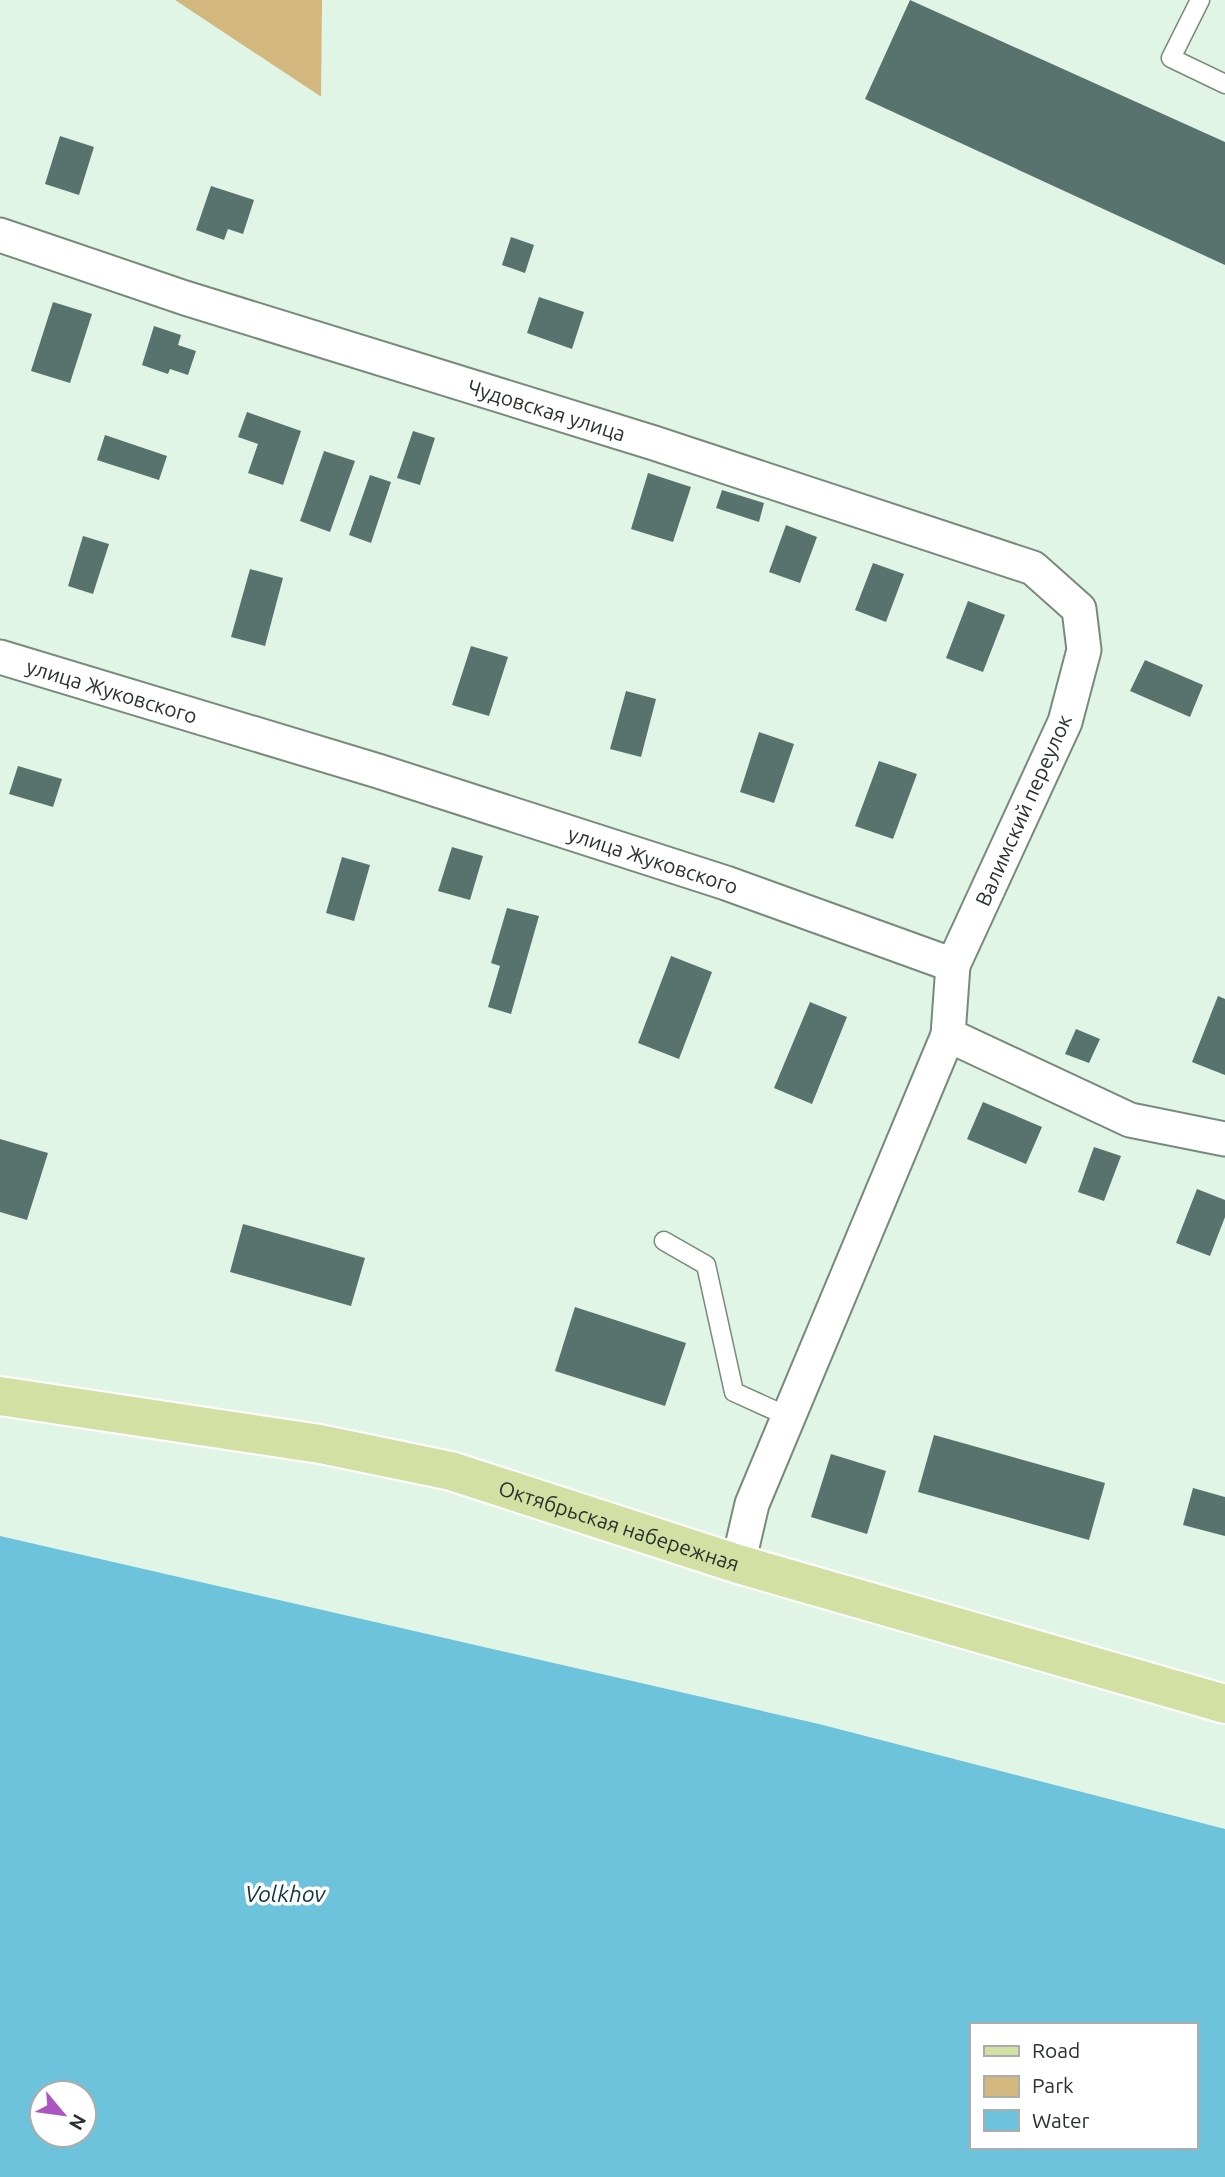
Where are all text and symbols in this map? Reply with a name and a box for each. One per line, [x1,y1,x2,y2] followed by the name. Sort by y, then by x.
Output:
[465,374,629,445] street label: Чудовская улица
[24,654,200,728] street label: улица Жуковского
[970,710,1076,909] street label: Валимский переулок
[565,821,742,898] street label: улица Жуковского
[496,1475,742,1576] street label: Октябрьская набережная
[245,1881,326,1906] water label: Volkhov
[970,2023,1197,2149] legend
[1032,2038,1080,2062] text: Road
[1032,2073,1074,2097] text: Park
[28,2079,98,2149] north arrow
[1032,2108,1090,2132] text: Water
[65,2111,91,2134] text: N

